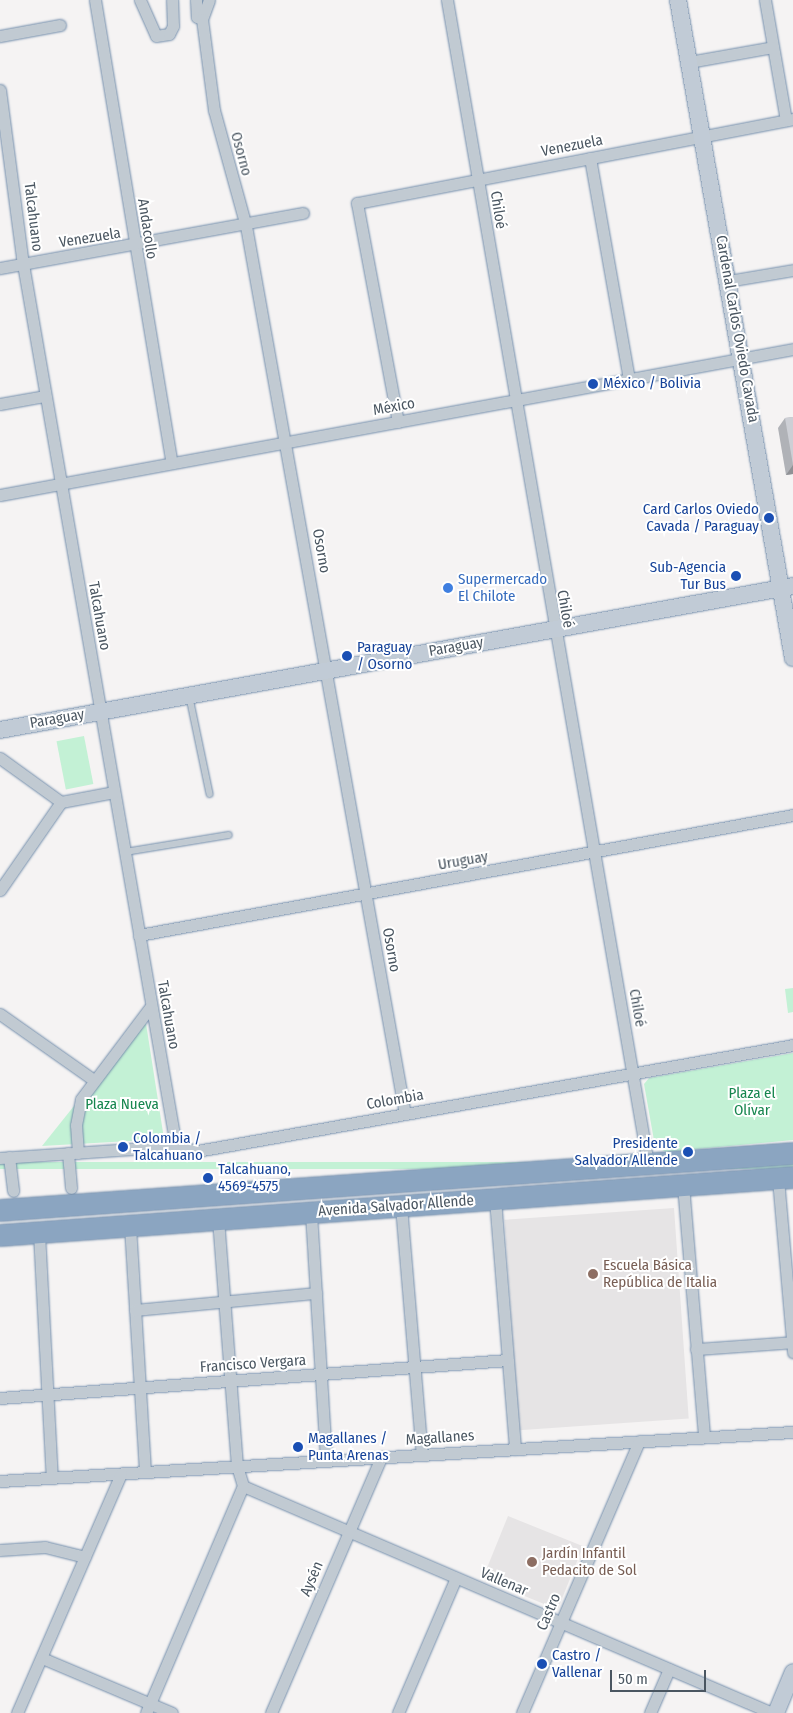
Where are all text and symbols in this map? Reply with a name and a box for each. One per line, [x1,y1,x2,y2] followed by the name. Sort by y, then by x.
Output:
[227,130,255,178] street label: Osorno
[540,131,604,161] street label: Venezuela
[20,181,46,253] street label: Talcahuano
[486,190,510,230] street label: Chiloé
[133,197,161,261] street label: Andacollo
[58,224,122,252] street label: Venezuela
[712,234,762,424] street label: Cardenal Carlos Oviedo Cavada
[603,375,701,393] place label: México / Bolivia
[587,378,599,390] marker: México / Bolivia
[372,394,416,420] street label: México
[643,500,759,535] place label: Card Carlos Oviedo Cavada / Paraguay
[763,512,775,524] marker: Card Carlos Oviedo Cavada / Paraguay
[308,527,334,575] street label: Osorno
[650,558,726,593] place label: Sub-Agencia Tur Bus
[458,570,547,605] place label: Supermercado El Chilote
[730,570,742,582] marker: Sub-Agencia Tur Bus
[84,580,114,652] street label: Talcahuano
[442,582,454,594] marker: Supermercado El Chilote
[553,589,577,629] street label: Chiloé
[427,633,485,661] street label: Paraguay
[357,638,412,673] place label: Paraguay / Osorno
[341,650,353,662] marker: Paraguay / Osorno
[28,705,86,733] street label: Paraguay
[437,848,489,874] street label: Uruguay
[378,926,404,974] street label: Osorno
[153,979,183,1051] street label: Talcahuano
[625,988,649,1028] street label: Chiloé
[729,1084,775,1119] park label: Plaza el Olívar
[365,1086,425,1114] street label: Colombia
[85,1096,159,1114] park label: Plaza Nueva
[133,1129,203,1164] place label: Colombia / Talcahuano
[575,1134,678,1169] place label: Presidente Salvador Allende
[117,1141,129,1153] marker: Colombia / Talcahuano
[682,1146,694,1158] marker: Presidente Salvador Allende
[218,1160,291,1195] place label: Talcahuano, 4569-4575
[202,1172,214,1184] marker: Talcahuano, 4569-4575
[318,1192,474,1220] street label: Avenida Salvador Allende
[603,1256,717,1291] place label: Escuela Básica República de Italia
[587,1268,599,1280] marker: Escuela Básica República de Italia
[199,1351,307,1377] street label: Francisco Vergara
[405,1427,475,1449] street label: Magallanes
[308,1429,389,1464] place label: Magallanes / Punta Arenas
[292,1441,304,1453] marker: Magallanes / Punta Arenas
[542,1544,637,1579] place label: Jardín Infantil Pedacito de Sol
[526,1556,538,1568] marker: Jardín Infantil Pedacito de Sol
[297,1559,327,1599] street label: Aysén
[477,1564,531,1600] street label: Vallenar
[533,1591,565,1633] street label: Castro
[552,1646,602,1681] place label: Castro / Vallenar
[536,1658,548,1670] marker: Castro / Vallenar
[613,1660,709,1692] scale bar
[618,1670,648,1688] text: 50 m

